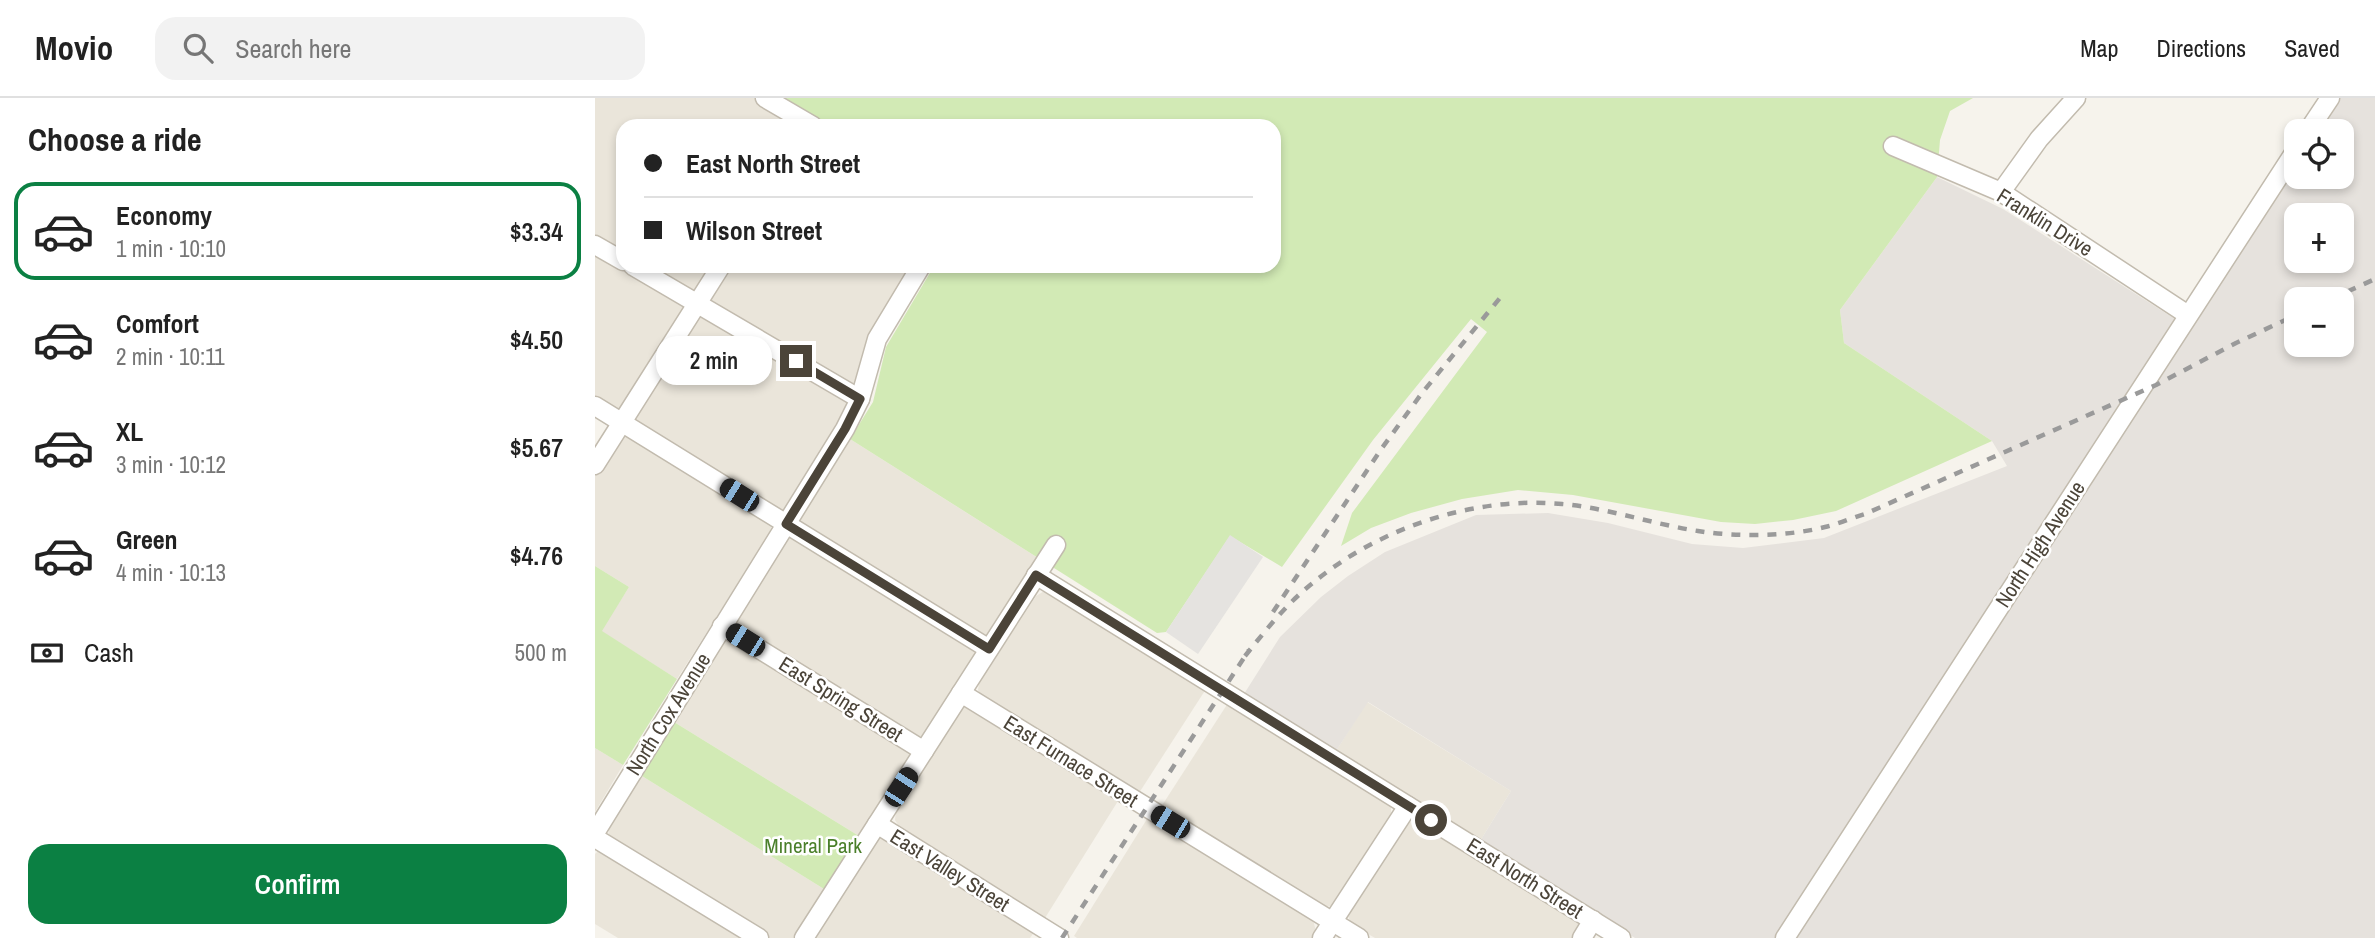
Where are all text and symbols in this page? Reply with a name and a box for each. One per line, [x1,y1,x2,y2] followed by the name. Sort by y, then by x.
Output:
[155,17,645,80] search box
[35,26,113,70] text: Movio
[179,29,217,67] icon: search
[235,31,351,66] text: Search here
[2080,32,2118,64] text: Map
[2156,32,2246,64] text: Directions
[2284,32,2340,64] text: Saved
[28,118,202,161] text: Choose a ride
[2284,119,2354,357] map controls
[2284,119,2354,189] button: locate
[686,146,860,181] text: East North Street
[1991,181,2099,263] street label: Franklin Drive
[116,198,212,233] text: Economy
[32,200,95,263] icon: car
[2284,203,2354,273] button: +
[686,213,822,248] text: Wilson Street
[510,214,563,249] text: $3.34
[116,233,226,264] text: 1 min · 10:10
[2284,287,2354,357] button: −
[116,306,199,341] text: Comfort
[32,308,95,371] icon: car
[510,322,563,357] text: $4.50
[656,336,771,386] callout: 2 min
[116,341,225,372] text: 2 min · 10:11
[690,345,738,376] text: 2 min
[780,345,812,377] route end
[116,414,143,449] text: XL
[32,416,95,479] icon: car
[510,430,563,465] text: $5.67
[116,449,226,480] text: 3 min · 10:12
[716,475,763,515] car
[1988,475,2092,613] street label: North High Avenue
[116,522,178,557] text: Green
[32,524,95,587] icon: car
[510,538,563,573] text: $4.76
[116,557,226,588] text: 4 min · 10:13
[722,620,769,660] car
[28,634,66,672] icon: cash
[84,635,134,670] text: Cash
[515,637,567,668] text: 500 m
[619,647,717,781] street label: North Cox Avenue
[774,649,909,749] street label: East Spring Street
[998,708,1144,814] street label: East Furnace Street
[881,764,922,810] car
[1147,802,1194,842] car
[1415,804,1447,836] route start
[885,822,1015,918] street label: East Valley Street
[764,831,862,860] park label: Mineral Park
[1461,831,1589,925] street label: East North Street
[28,844,567,924] button: Confirm

